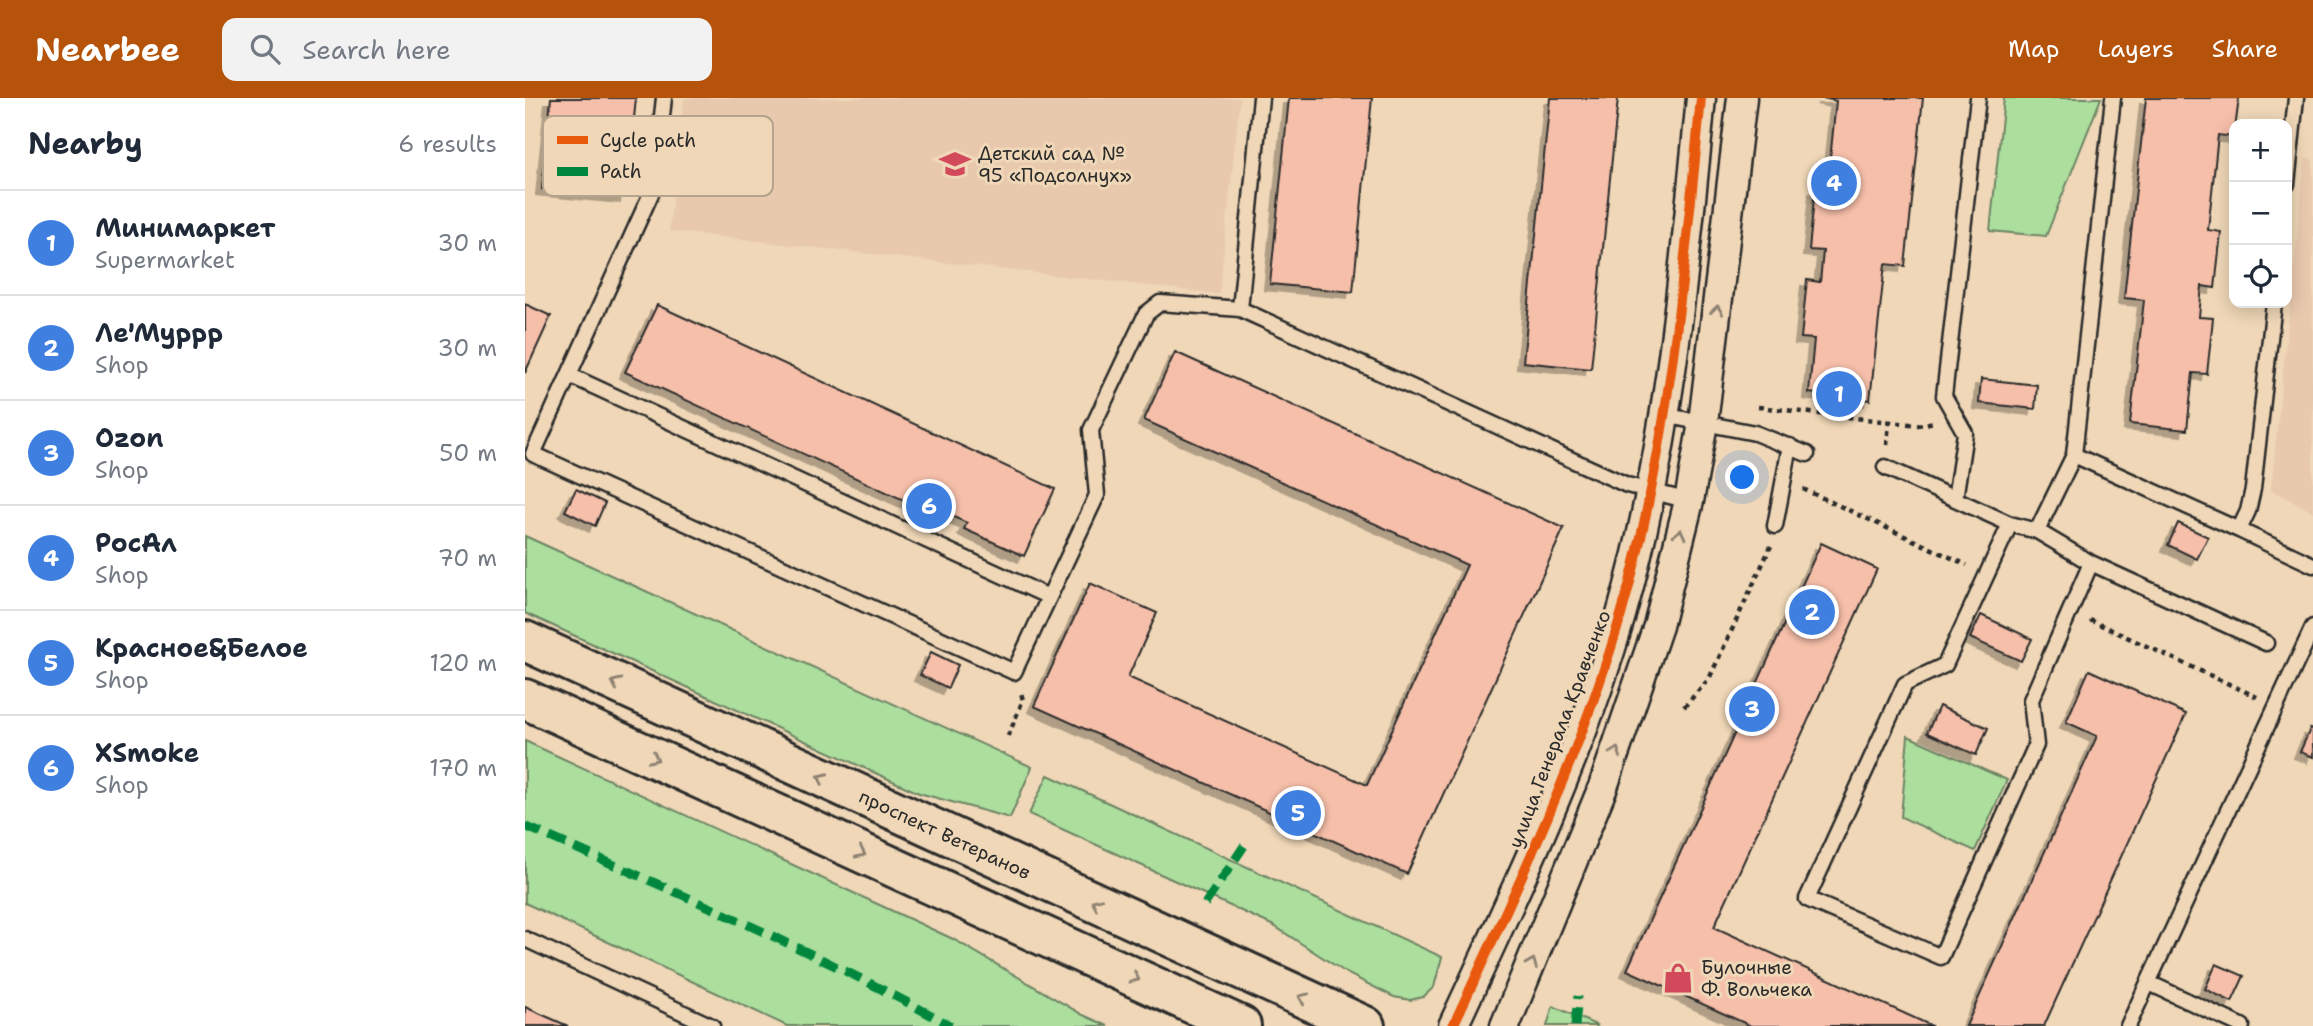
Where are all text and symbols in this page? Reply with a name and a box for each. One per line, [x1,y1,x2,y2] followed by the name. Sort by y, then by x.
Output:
[222,18,712,81] search box
[35,27,180,72] text: Nearbee
[246,30,284,68] icon: search
[302,32,451,67] text: Search here
[2008,33,2059,65] text: Map
[2097,33,2174,65] text: Layers
[2212,33,2278,65] text: Share
[543,116,773,196] legend
[2229,119,2292,308] map controls
[2229,119,2292,182] button: +
[28,123,143,164] text: Nearby
[600,128,696,153] text: Cycle path
[398,129,497,159] text: 6 results
[978,141,1132,188] place label: Детский сад № 95 «Подсолнух»
[938,147,972,181] school or university icon: Детский сад № 95 «Подсолнух»
[1811,157,1857,209] pin: 4
[600,159,642,184] text: Path
[2229,182,2292,245] button: −
[95,210,275,245] text: Минимаркет
[46,228,56,258] text: 1
[438,228,497,258] text: 30 m
[95,245,235,275] text: Supermarket
[2229,245,2292,308] button: locate
[1710,304,1725,316] one-way arrow
[95,315,223,350] text: Ле'Муррр
[43,333,59,363] text: 2
[438,333,497,363] text: 30 m
[95,350,149,380] text: Shop
[1816,368,1862,420] pin: 1
[95,420,164,455] text: Ozon
[43,438,59,468] text: 3
[439,438,497,468] text: 50 m
[95,455,149,485] text: Shop
[1725,460,1759,494] your location
[906,480,952,532] pin: 6
[95,525,177,560] text: РосАл
[1672,528,1686,540] one-way arrow
[43,543,59,573] text: 4
[438,543,497,573] text: 70 m
[95,560,149,590] text: Shop
[1789,586,1835,638] pin: 2
[1503,607,1616,852] street label: улица Генерала Кравченко
[95,630,308,665] text: Красное&Белое
[44,648,58,678] text: 5
[429,648,497,678] text: 120 m
[95,665,149,695] text: Shop
[611,677,623,691] one-way arrow
[1729,683,1775,735] pin: 3
[95,735,199,770] text: XSmoke
[1608,747,1622,759] one-way arrow
[647,750,659,764] one-way arrow
[43,753,59,783] text: 6
[429,753,497,783] text: 170 m
[95,770,149,800] text: Shop
[817,772,830,786] one-way arrow
[855,784,1035,885] street label: проспект Ветеранов
[1275,787,1321,839] pin: 5
[854,845,866,859] one-way arrow
[1091,897,1103,911] one-way arrow
[1701,955,1812,1002] place label: Булочные Ф. Вольчека
[1524,958,1538,971] one-way arrow
[1661,961,1695,995] shop icon: Булочные Ф. Вольчека
[1128,970,1140,984] one-way arrow
[1298,992,1310,1006] one-way arrow

